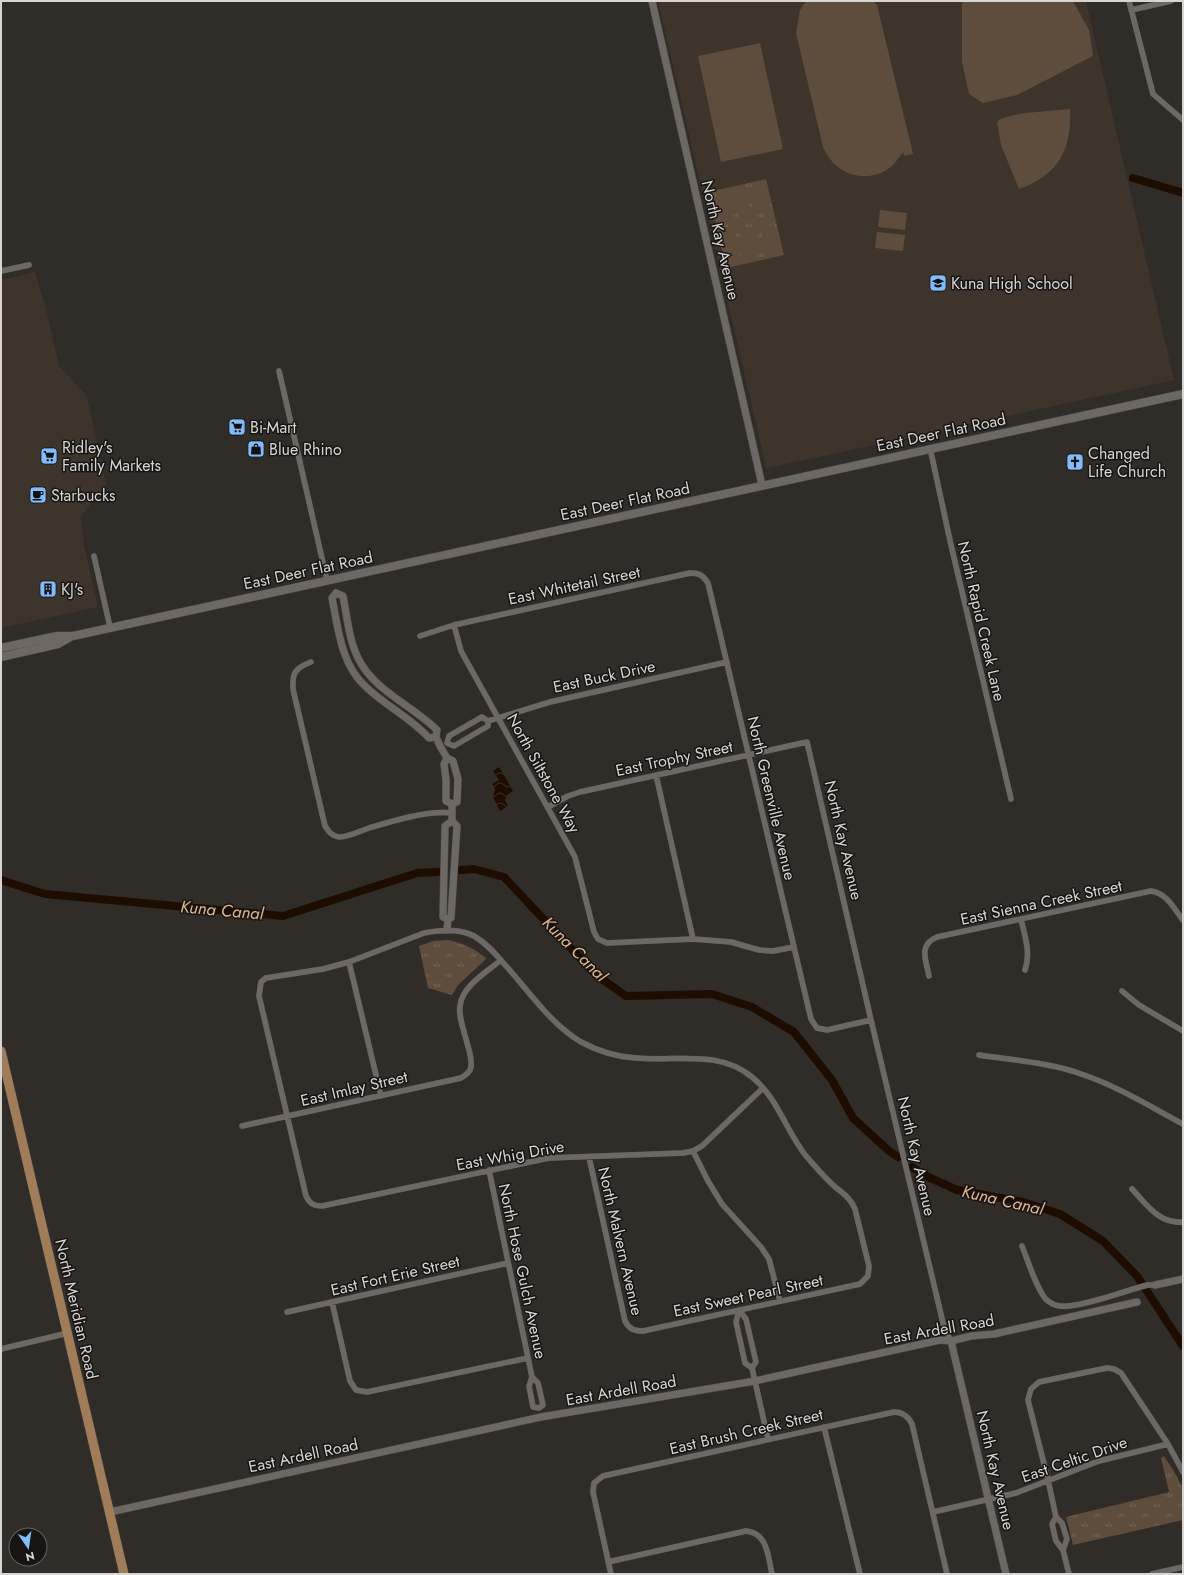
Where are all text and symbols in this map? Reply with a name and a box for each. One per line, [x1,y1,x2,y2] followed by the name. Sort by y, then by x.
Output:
[696,178,745,302] street label: North Kay Avenue
[951,272,1073,295] place label: Kuna High School
[928,273,948,293] school or university icon: Kuna High School
[874,408,1008,457] street label: East Deer Flat Road
[250,416,297,439] place label: Bi-Mart
[227,417,247,437] supermarket icon: Bi-Mart
[62,436,161,477] place label: Ridley's Family Markets
[269,438,342,461] place label: Blue Rhino
[246,439,266,459] shop icon: Blue Rhino
[1088,442,1166,483] place label: Changed Life Church
[39,446,59,466] supermarket icon: Ridley's Family Markets
[1065,452,1085,472] church icon: Changed Life Church
[558,477,692,526] street label: East Deer Flat Road
[51,484,115,507] place label: Starbucks
[28,485,48,505] cafe icon: Starbucks
[952,539,1011,703] street label: North Rapid Creek Lane
[241,546,375,595] street label: East Deer Flat Road
[506,560,642,611] street label: East Whitetail Street
[61,578,83,601] place label: KJ's
[38,579,58,599] building icon: KJ's
[551,654,657,699] street label: East Buck Drive
[501,709,586,838] street label: North Siltstone Way
[741,714,802,882] street label: North Greenville Avenue
[613,735,735,782] street label: East Trophy Street
[819,778,868,902] street label: North Kay Avenue
[958,874,1124,931] street label: East Sienna Creek Street
[180,894,266,926] water label: Kuna Canal
[537,911,614,988] water label: Kuna Canal
[298,1065,410,1112] street label: East Imlay Street
[892,1094,941,1218] street label: North Kay Avenue
[454,1135,566,1176] street label: East Whig Drive
[592,1165,649,1318] street label: North Malvern Avenue
[960,1179,1047,1221] water label: Kuna Canal
[493,1181,552,1361] street label: North Hose Gulch Avenue
[49,1237,104,1381] street label: North Meridian Road
[328,1249,462,1301] street label: East Fort Erie Street
[671,1268,825,1323] street label: East Sweet Pearl Street
[882,1308,996,1351] street label: East Ardell Road
[564,1369,678,1412] street label: East Ardell Road
[667,1403,825,1460] street label: East Brush Creek Street
[971,1408,1020,1532] street label: North Kay Avenue
[1018,1431,1130,1488] street label: East Celtic Drive
[246,1433,360,1478] street label: East Ardell Road
[8,1527,48,1567] north arrow
[24,1548,36,1566] text: N

